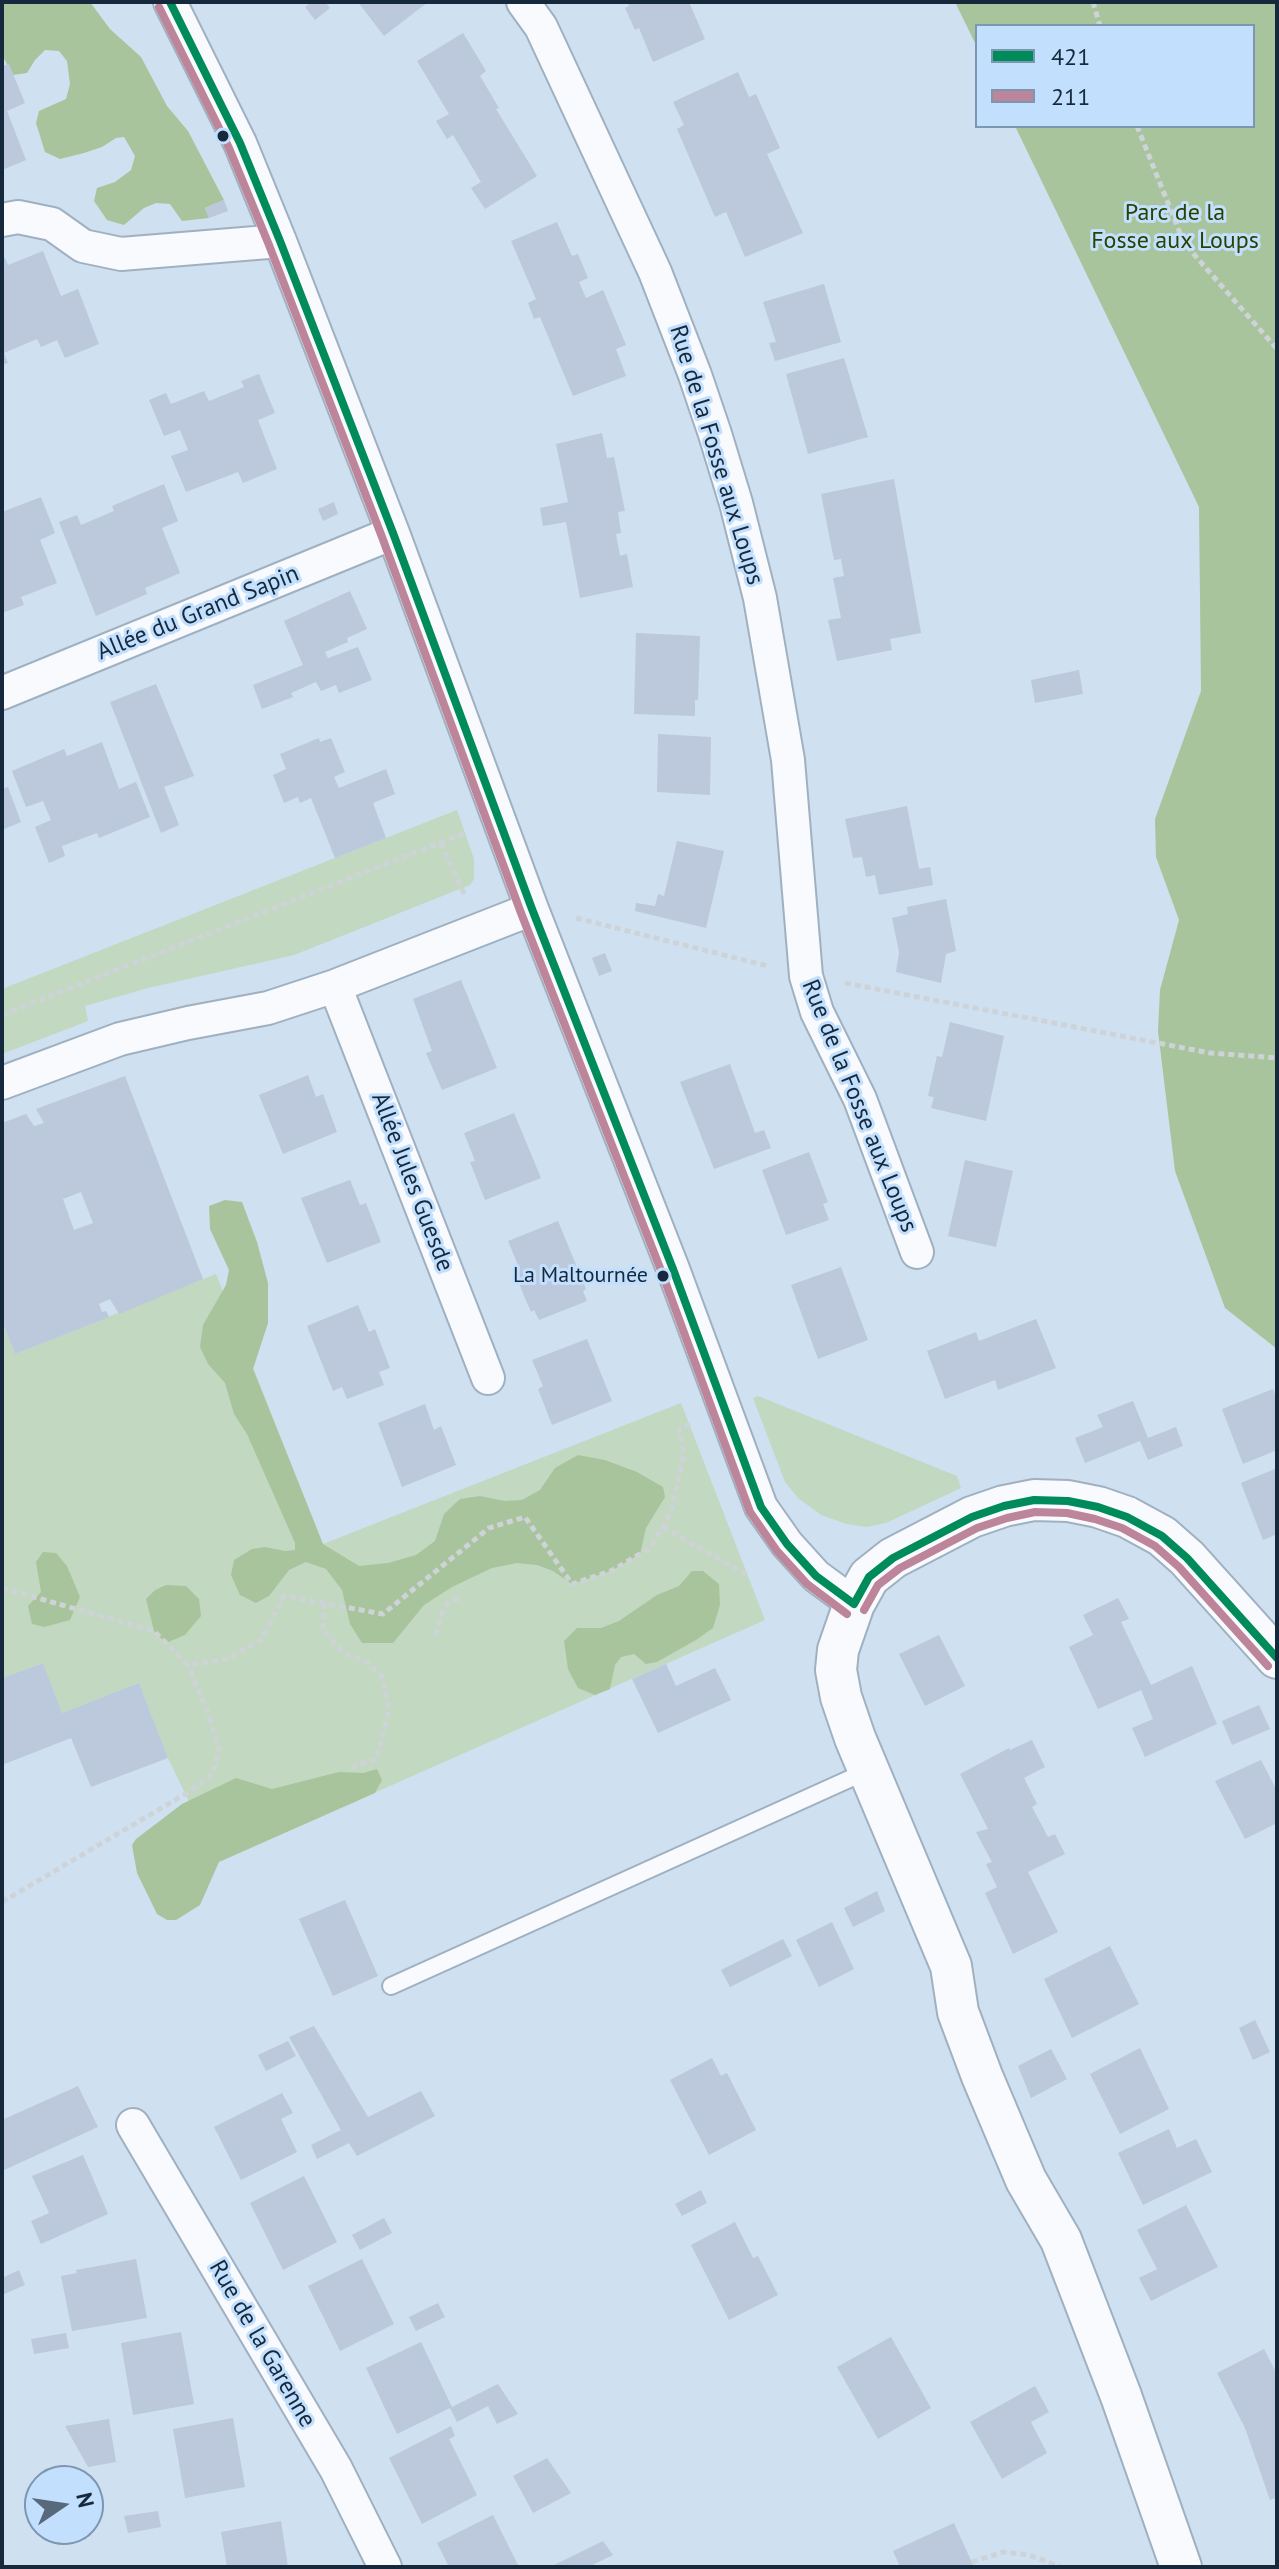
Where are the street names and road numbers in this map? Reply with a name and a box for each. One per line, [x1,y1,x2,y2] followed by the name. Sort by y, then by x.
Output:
[663,322,769,588] street label: Rue de la Fosse aux Loups
[93,559,303,667] street label: Allée du Grand Sapin
[795,975,923,1237] street label: Rue de la Fosse aux Loups
[365,1089,459,1275] street label: Allée Jules Guesde
[203,2255,321,2433] street label: Rue de la Garenne

